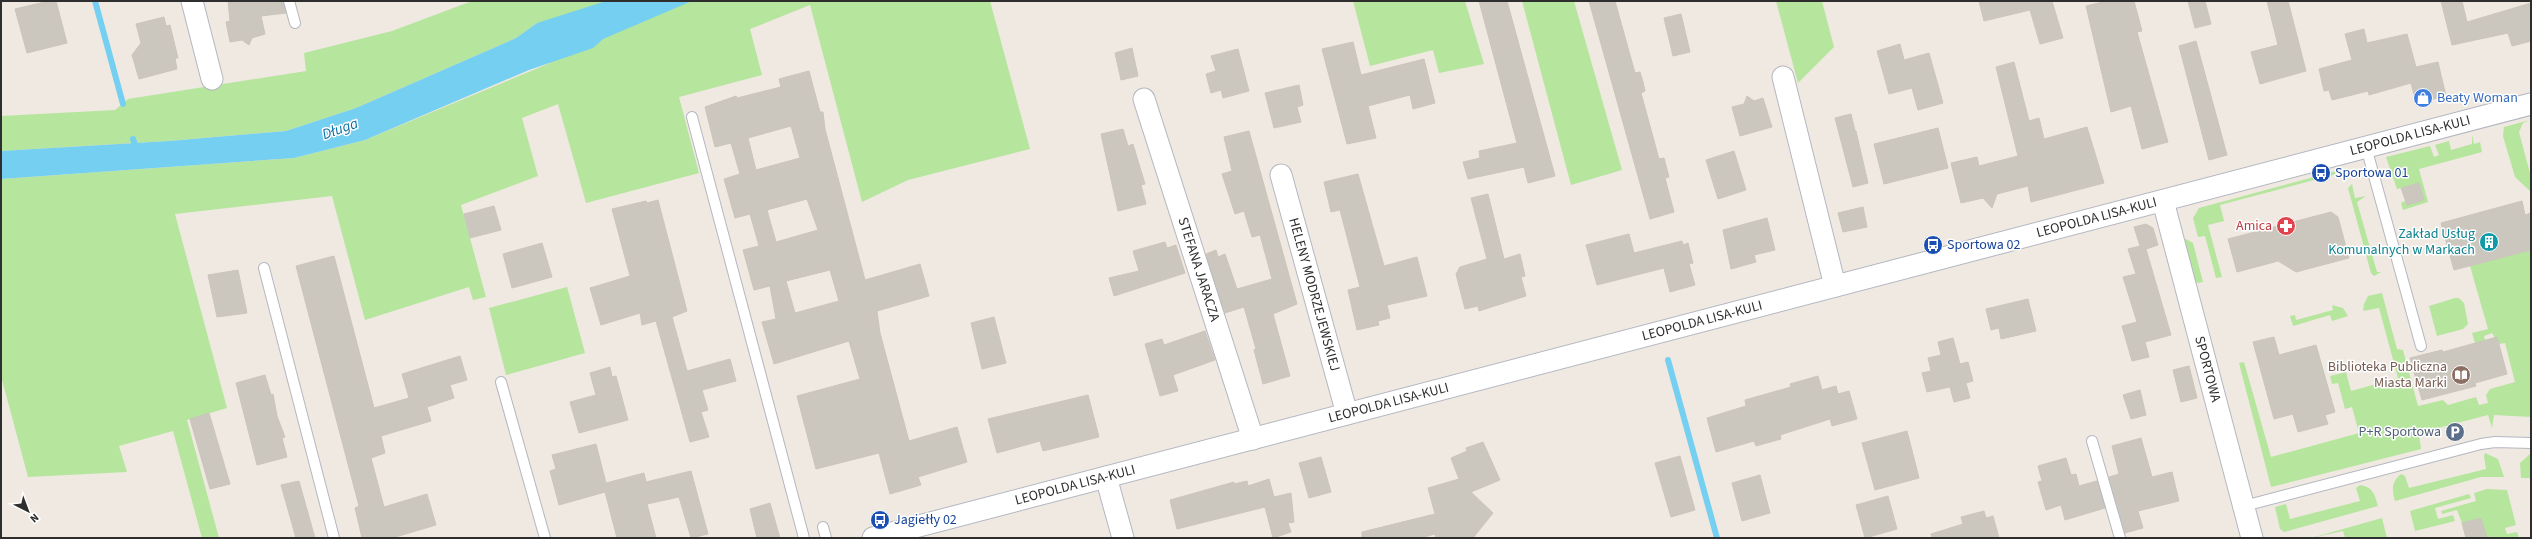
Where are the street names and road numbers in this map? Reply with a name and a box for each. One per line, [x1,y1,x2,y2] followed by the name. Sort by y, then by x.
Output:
[2348,110,2473,161] street label: LEOPOLDA LISA-KULI
[2034,192,2159,243] street label: LEOPOLDA LISA-KULI
[1173,215,1225,324] street label: STEFANA JARACZA
[1283,215,1345,374] street label: HELENY MODRZEJEWSKIEJ
[1640,296,1765,346] street label: LEOPOLDA LISA-KULI
[2189,334,2226,405] street label: SPORTOWA
[1326,378,1451,428] street label: LEOPOLDA LISA-KULI
[1013,460,1138,510] street label: LEOPOLDA LISA-KULI

